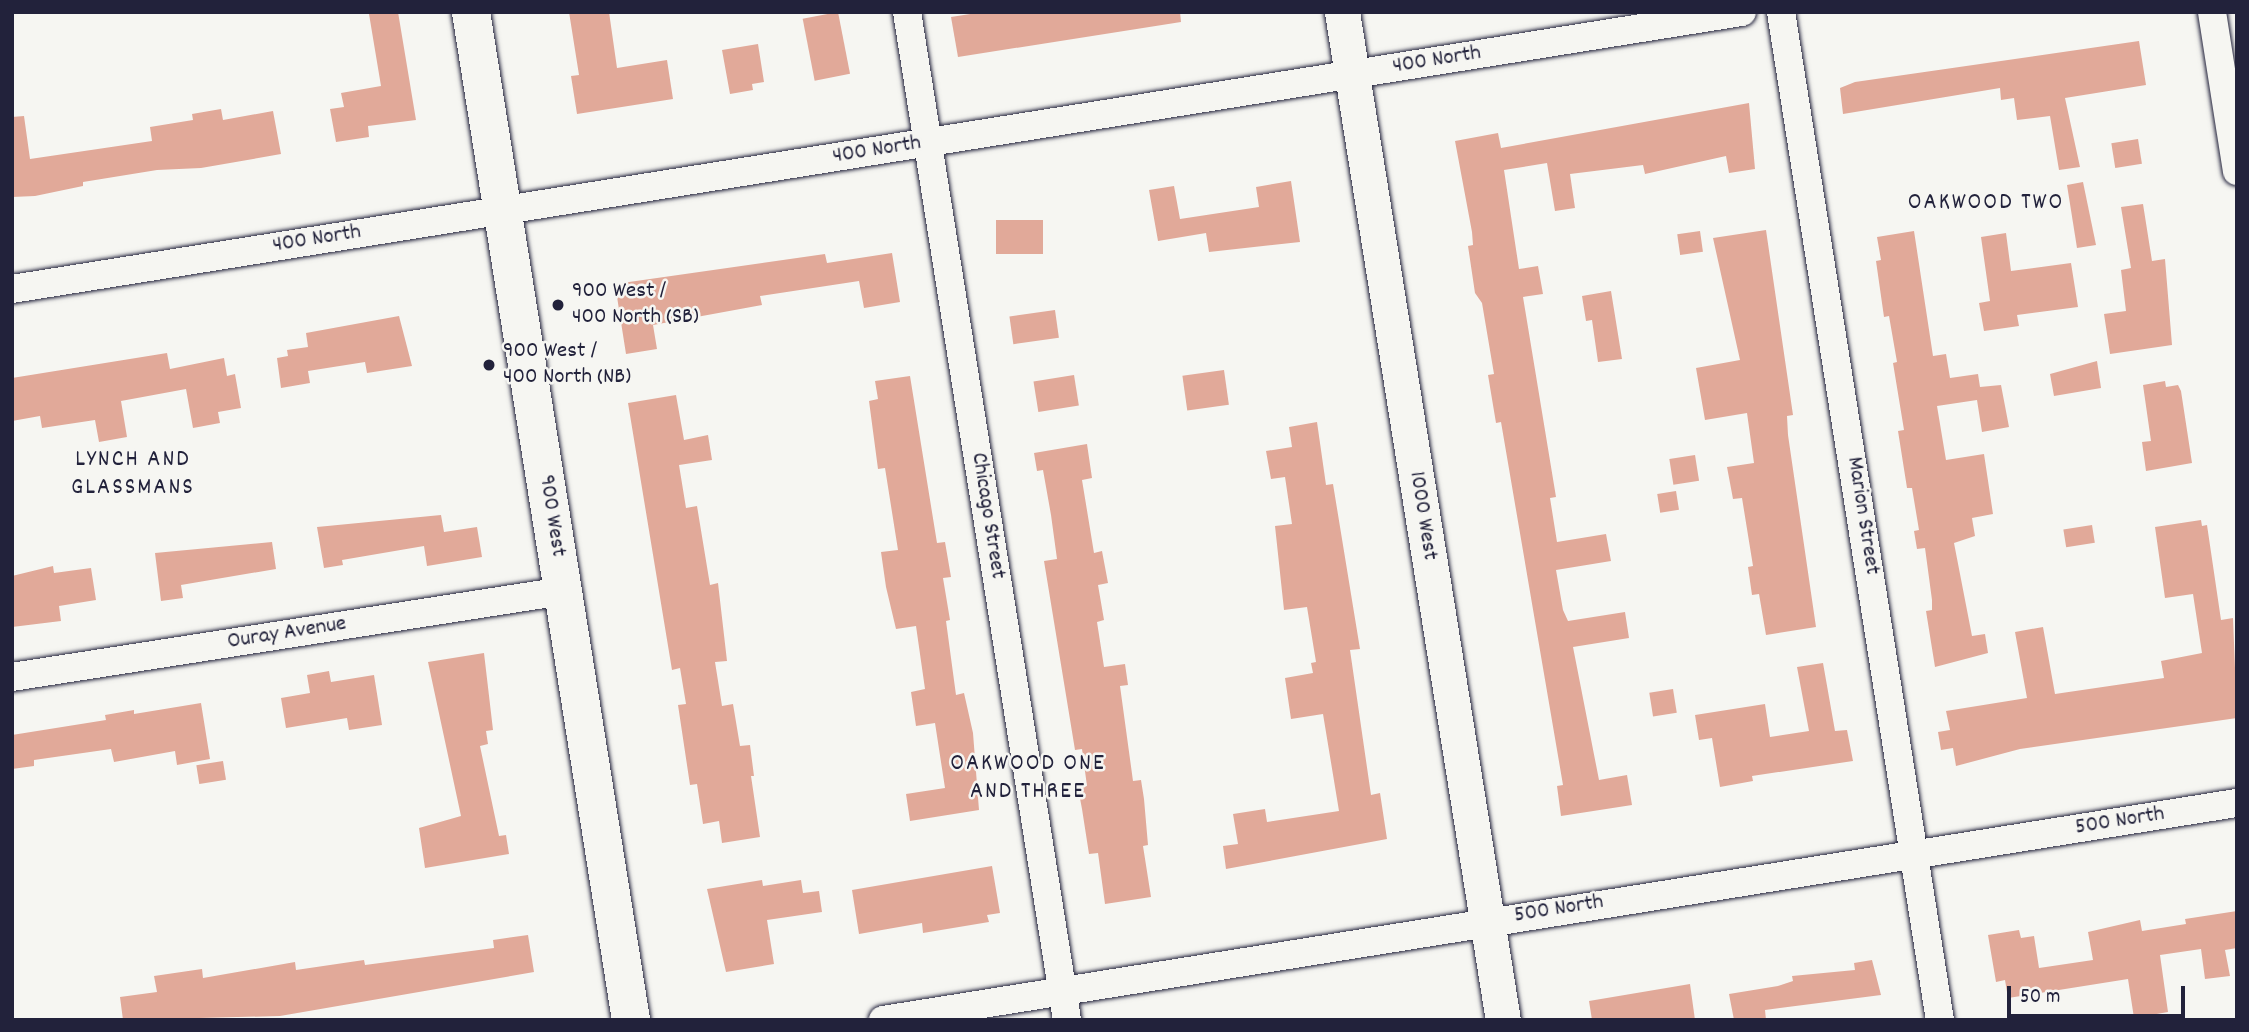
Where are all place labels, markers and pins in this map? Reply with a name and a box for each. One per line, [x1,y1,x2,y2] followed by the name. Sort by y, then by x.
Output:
[572,278,699,332] place label: 900 West / 400 North (SB)
[550,297,566,313] marker: 900 West / 400 North (SB)
[503,338,631,392] place label: 900 West / 400 North (NB)
[481,357,497,373] marker: 900 West / 400 North (NB)

